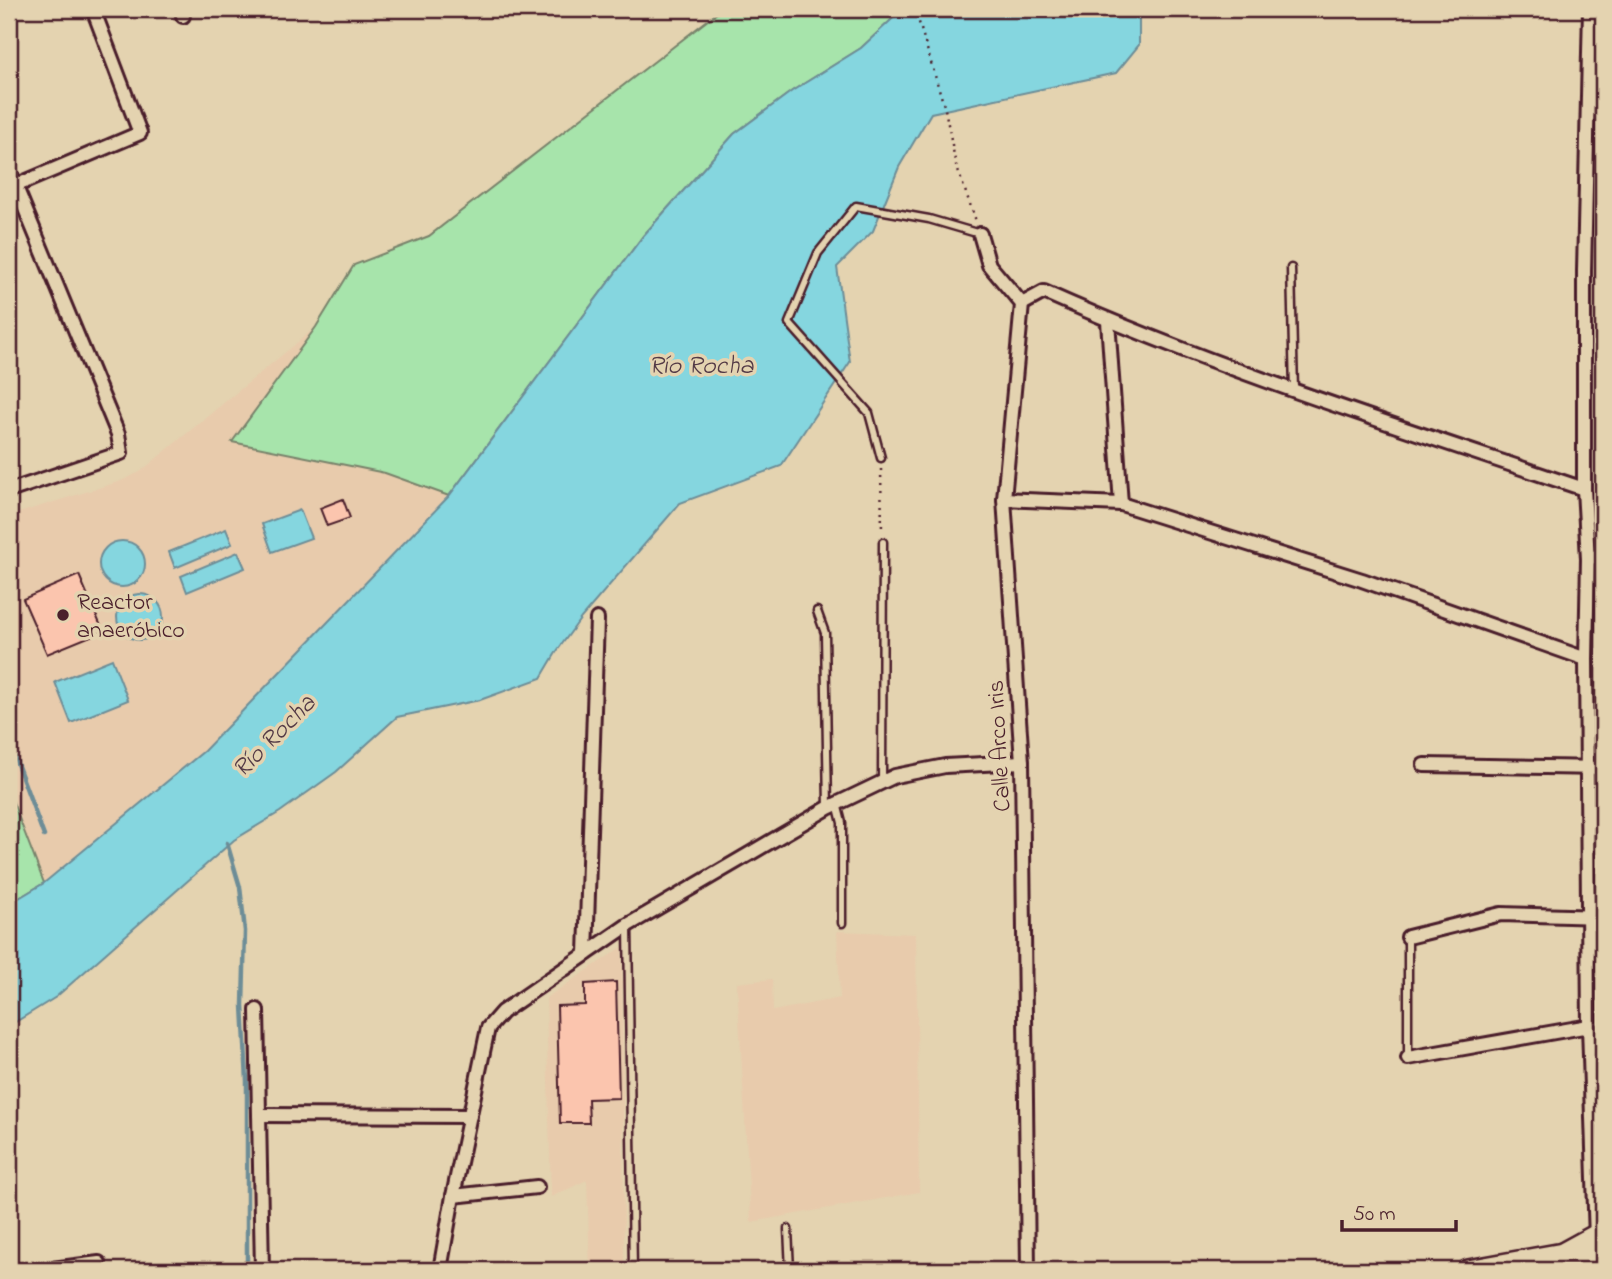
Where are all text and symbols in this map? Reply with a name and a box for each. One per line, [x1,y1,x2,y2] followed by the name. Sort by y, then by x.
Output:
[649,348,754,386] water label: Río Rocha
[77,586,185,649] place label: Reactor anaeróbico
[55,607,71,623] marker: Reactor anaeróbico
[980,679,1021,813] street label: Calle Arco Iris
[225,686,326,788] water label: Río Rocha
[1342,1188,1456,1232] scale bar
[1353,1200,1396,1230] text: 50 m

